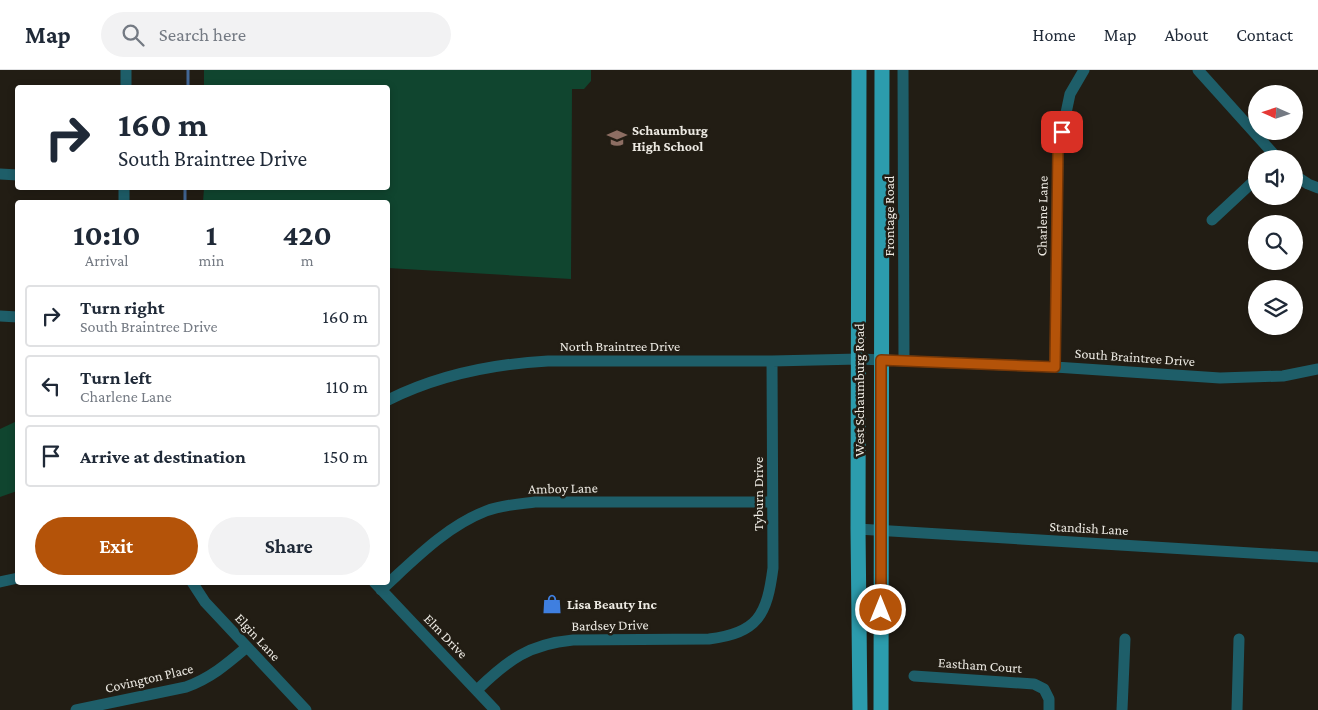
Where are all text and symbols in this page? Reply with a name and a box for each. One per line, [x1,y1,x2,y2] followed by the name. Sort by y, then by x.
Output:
[101,12,451,57] search box
[25,21,71,48] text: Map
[119,21,147,49] icon: search
[159,24,246,45] text: Search here
[1033,25,1076,45] text: Home
[1104,25,1136,45] text: Map
[1164,25,1208,45] text: About
[1236,25,1293,45] text: Contact
[1248,85,1302,140] north arrow
[1248,85,1303,335] map controls
[35,105,100,170] icon: right
[118,105,208,144] text: 160 m
[1041,111,1083,153] pin
[1048,118,1076,146] icon: arrive
[632,122,708,154] place label: Schaumburg High School
[606,127,628,149] school or university icon: Schaumburg High School
[118,146,307,171] text: South Braintree Drive
[1248,150,1303,205] button: sound
[881,175,897,256] street label: Frontage Road
[1033,176,1051,256] street label: Charlene Lane
[1248,215,1303,270] button: search
[73,218,140,251] text: 10:10
[206,218,217,251] text: 1
[282,218,332,251] text: 420
[85,252,129,269] text: Arrival
[199,252,224,269] text: min
[301,252,314,269] text: m
[1248,280,1303,335] button: layers
[80,297,165,318] text: Turn right
[37,302,65,330] icon: right
[322,306,368,327] text: 160 m
[80,318,218,335] text: South Braintree Drive
[851,323,867,457] street label: West Schaumburg Road
[560,338,680,354] street label: North Braintree Drive
[1074,345,1196,369] street label: South Braintree Drive
[80,367,152,388] text: Turn left
[37,372,65,400] icon: left
[326,376,368,397] text: 110 m
[80,388,172,405] text: Charlene Lane
[37,442,65,470] icon: arrive
[80,446,246,467] text: Arrive at destination
[323,446,368,467] text: 150 m
[750,457,766,531] street label: Tyburn Drive
[528,479,598,497] street label: Amboy Lane
[35,517,198,575] button: Exit
[208,517,370,575] button: Share
[1049,518,1129,538] street label: Standish Lane
[854,583,906,635] position arrow
[541,593,563,615] shop icon: Lisa Beauty Inc
[567,596,657,612] place label: Lisa Beauty Inc
[232,610,284,664] street label: Elgin Lane
[421,610,471,662] street label: Elm Drive
[571,616,649,634] street label: Bardsey Drive
[937,654,1023,676] street label: Eastham Court
[103,660,195,696] street label: Covington Place

